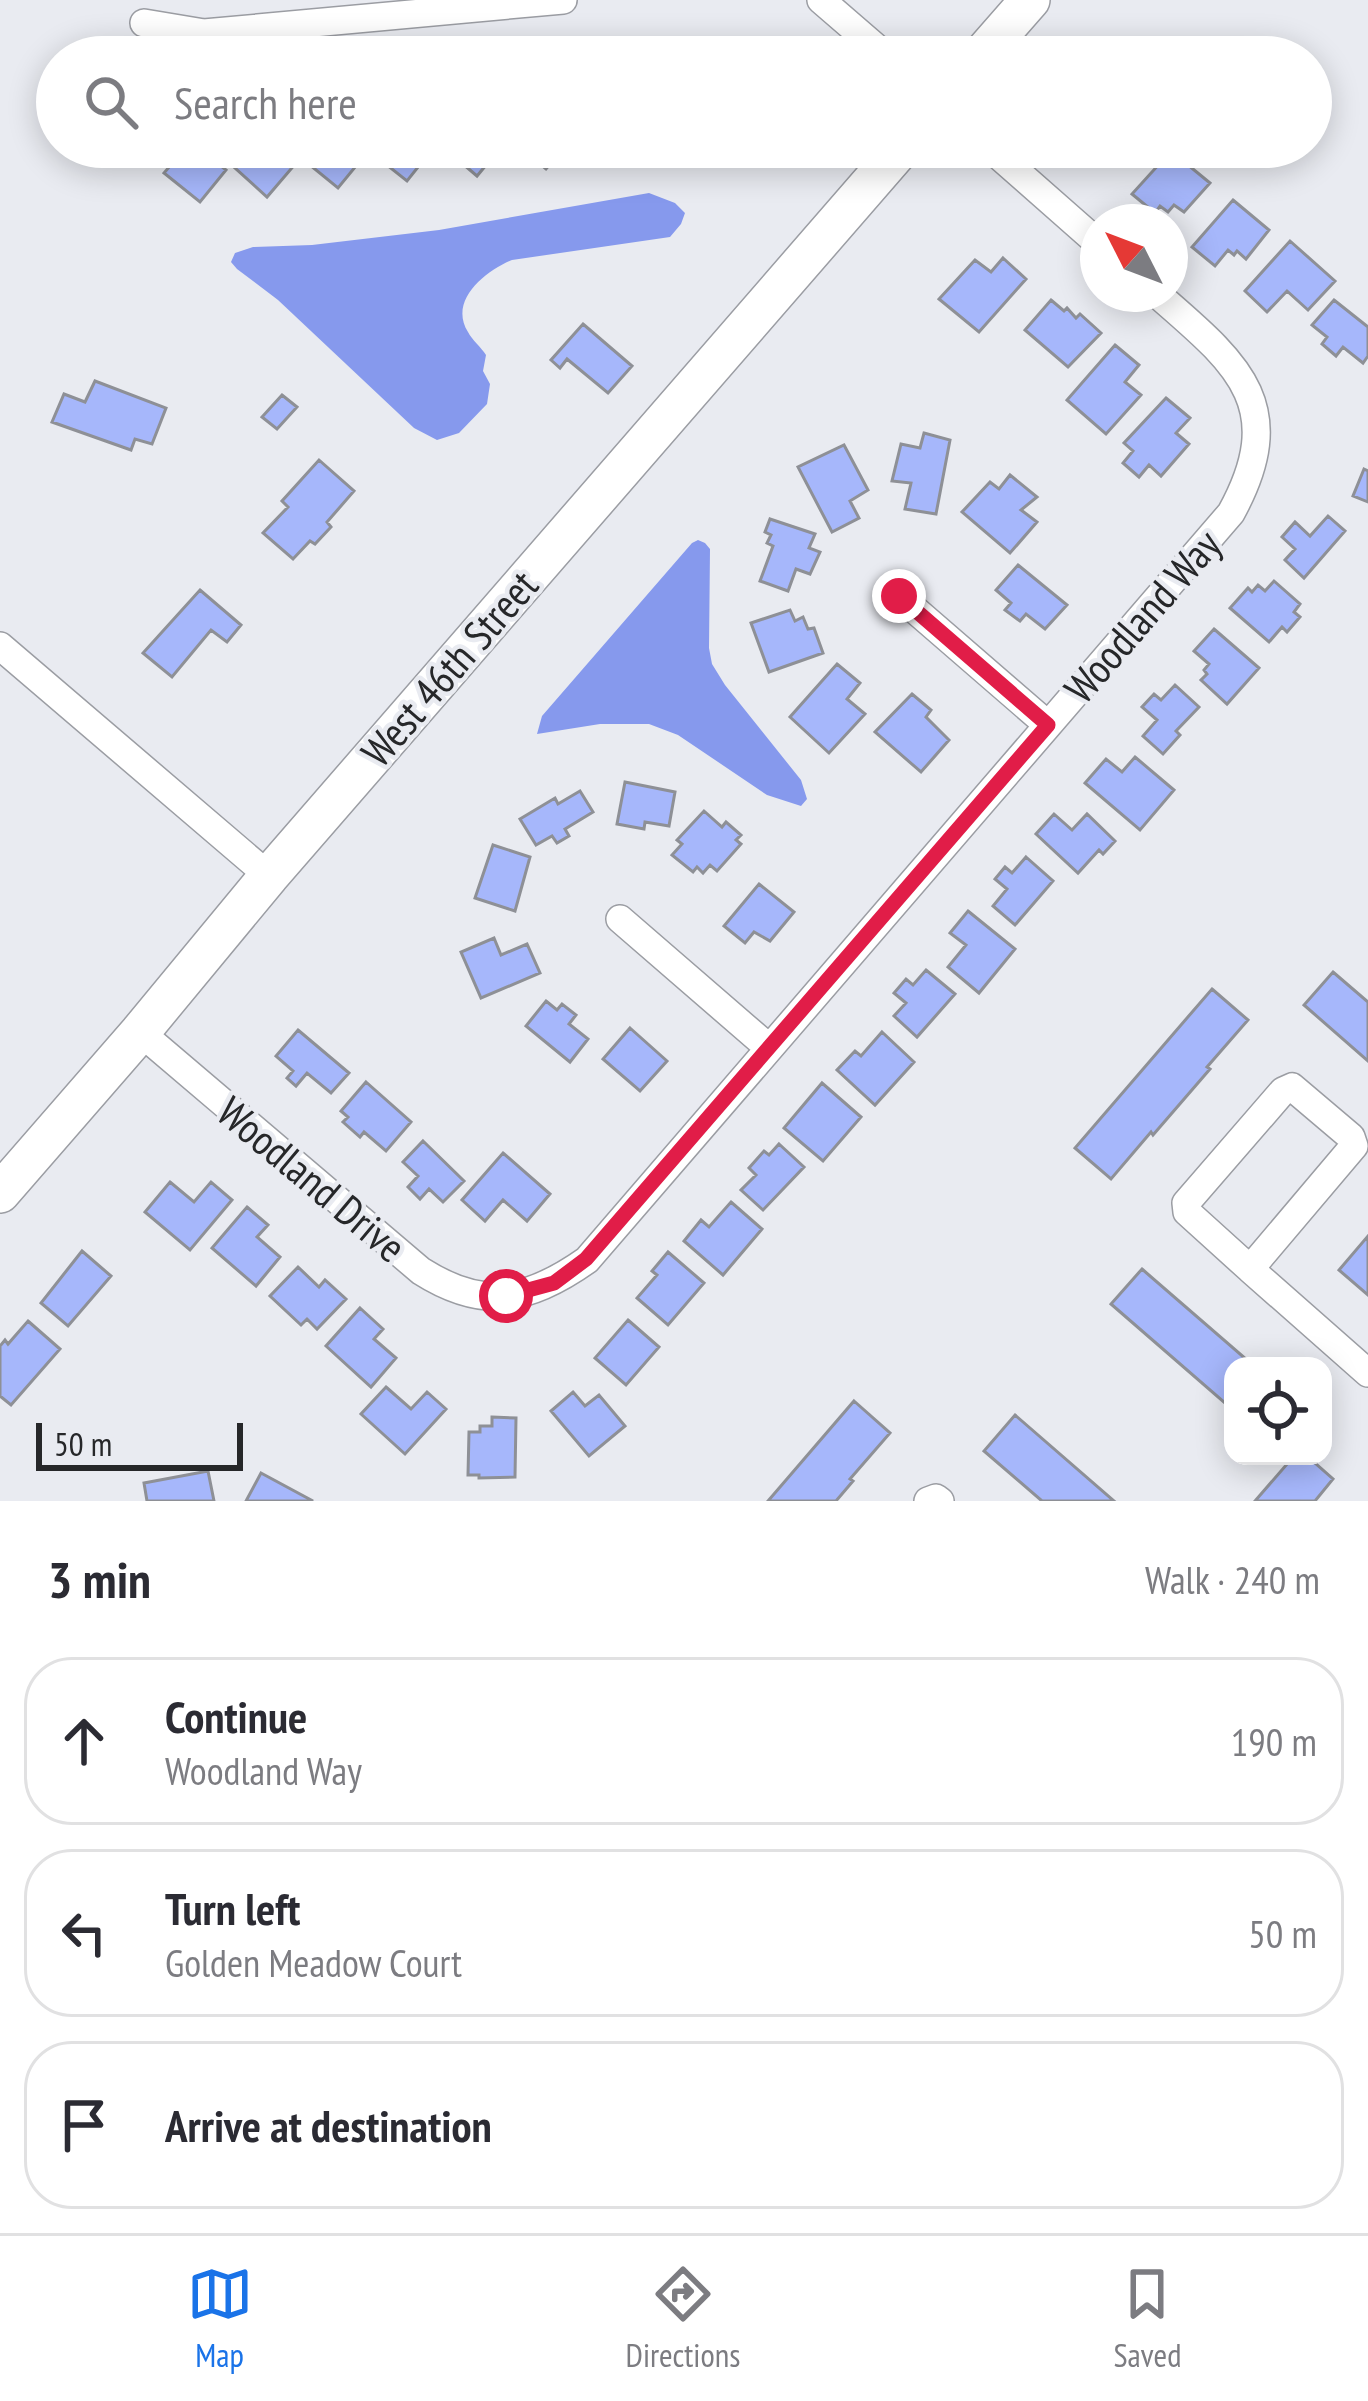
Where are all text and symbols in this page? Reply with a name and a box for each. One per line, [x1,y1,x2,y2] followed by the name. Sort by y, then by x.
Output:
[36,36,1332,168] search box
[78,69,144,135] icon: search
[174,73,357,131] text: Search here
[1080,204,1188,312] north arrow
[1052,518,1232,714] street label: Woodland Way
[349,558,550,778] street label: West 46th Street
[872,569,926,623] route end
[206,1084,418,1274] street label: Woodland Drive
[479,1269,533,1323] route start
[1224,1357,1332,1465] map controls
[1224,1357,1332,1465] button: locate
[36,1417,243,1470] scale bar
[54,1422,112,1465] text: 50 m
[48,1546,151,1612] text: 3 min
[1145,1554,1320,1605] text: Walk · 240 m
[165,1687,307,1745] text: Continue
[51,1708,117,1774] icon: ahead
[1231,1716,1317,1767] text: 190 m
[165,1745,362,1796] text: Woodland Way
[165,1879,300,1937] text: Turn left
[51,1900,117,1966] icon: left
[1248,1908,1317,1959] text: 50 m
[165,1937,462,1988] text: Golden Meadow Court
[51,2092,117,2158] icon: arrive
[165,2096,492,2154] text: Arrive at destination
[187,2261,253,2376] tab: Map
[626,2261,740,2376] tab: Directions
[1113,2261,1181,2376] tab: Saved

